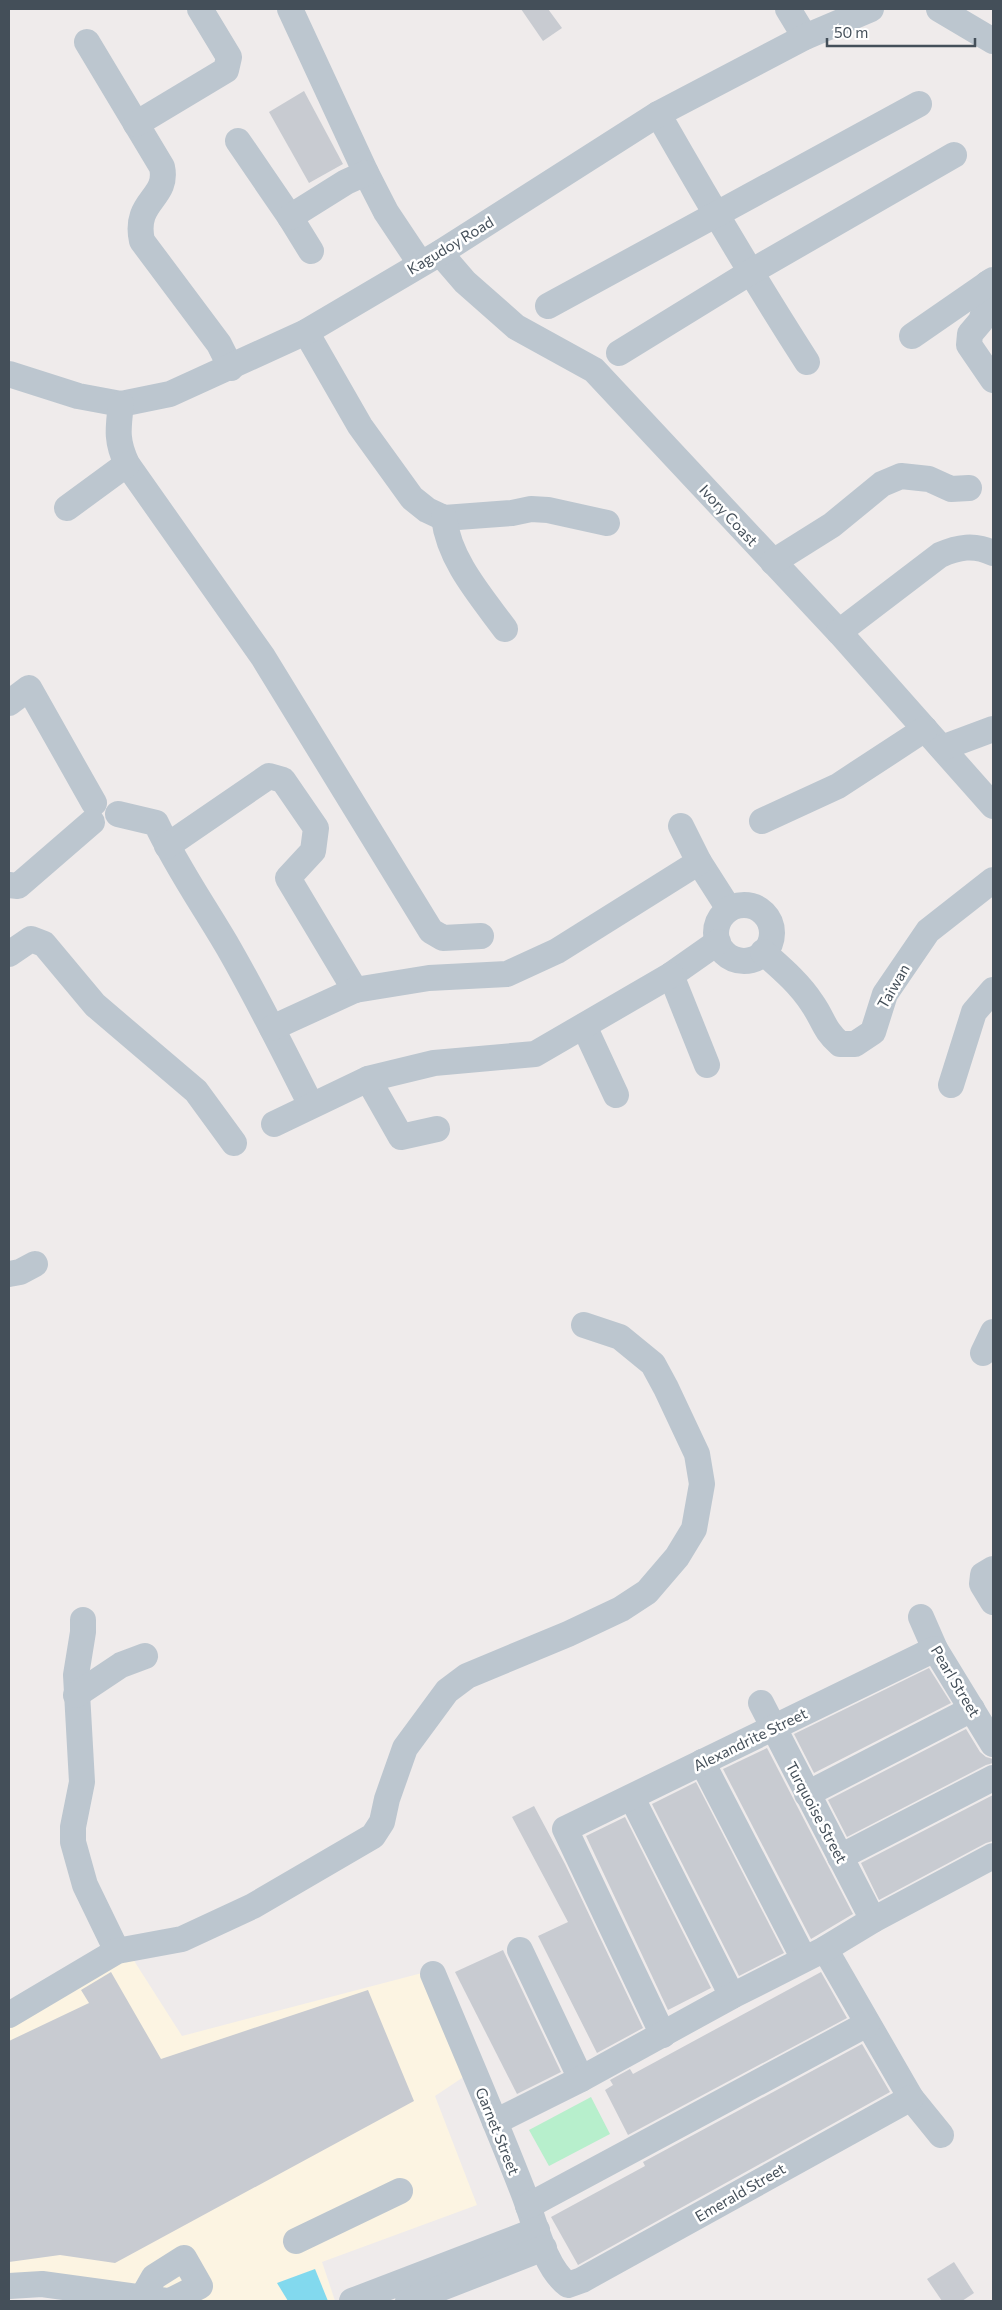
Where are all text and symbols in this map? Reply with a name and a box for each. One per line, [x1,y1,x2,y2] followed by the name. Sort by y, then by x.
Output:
[827,15,974,47] scale bar
[834,23,868,41] text: 50 m
[404,212,496,278] street label: Kagudoy Road
[696,481,762,549] street label: Ivory Coast
[873,961,913,1011] street label: Taiwan
[928,1642,984,1720] street label: Pearl Street
[690,1704,810,1774] street label: Alexandrite Street
[783,1758,851,1866] street label: Turquoise Street
[472,2085,524,2177] street label: Garnet Street
[692,2159,788,2225] street label: Emerald Street

